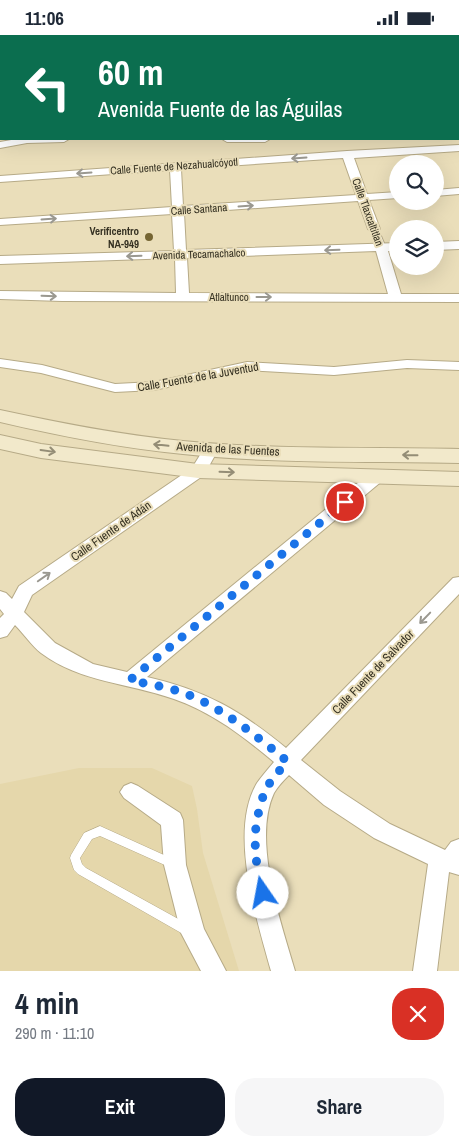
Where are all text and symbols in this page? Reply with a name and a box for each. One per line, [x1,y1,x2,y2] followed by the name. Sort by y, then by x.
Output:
[25,5,64,31] text: 11:06
[98,49,163,96] text: 60 m
[15,55,80,120] icon: left
[98,94,342,124] text: Avenida Fuente de las Águilas
[291,153,307,162] one-way arrow
[110,155,238,177] street label: Calle Fuente de Nezahualcóyotl
[389,155,444,275] map controls
[389,155,444,210] button: search
[77,168,93,177] one-way arrow
[349,176,387,248] street label: Calle Tlaxcaltitlan
[170,200,228,218] street label: Calle Santana
[237,201,253,210] one-way arrow
[40,215,56,224] one-way arrow
[389,220,444,275] button: layers
[90,224,139,251] place label: Verificentro NA-949
[143,231,155,243] marker: Verificentro NA-949
[151,245,246,263] street label: Avenida Tecamachalco
[324,245,340,254] one-way arrow
[127,251,143,261] one-way arrow
[208,290,249,304] street label: Atlaltunco
[40,292,56,301] one-way arrow
[255,292,271,302] one-way arrow
[136,358,260,396] street label: Calle Fuente de la Juventud
[175,438,280,460] street label: Avenida de las Fuentes
[153,440,169,450] one-way arrow
[40,447,56,457] one-way arrow
[403,450,419,460] one-way arrow
[218,467,234,477] one-way arrow
[324,481,366,523] pin
[331,488,359,516] icon: arrive
[68,497,154,565] street label: Calle Fuente de Adán
[37,572,51,582] one-way arrow
[419,611,431,624] one-way arrow
[329,626,418,717] street label: Calle Fuente de Salvador
[236,866,288,918] position arrow
[15,983,79,1023] text: 4 min
[392,988,444,1040] button: close
[15,1022,94,1044] text: 290 m · 11:10
[15,1078,225,1136] button: Exit
[235,1078,444,1136] button: Share

